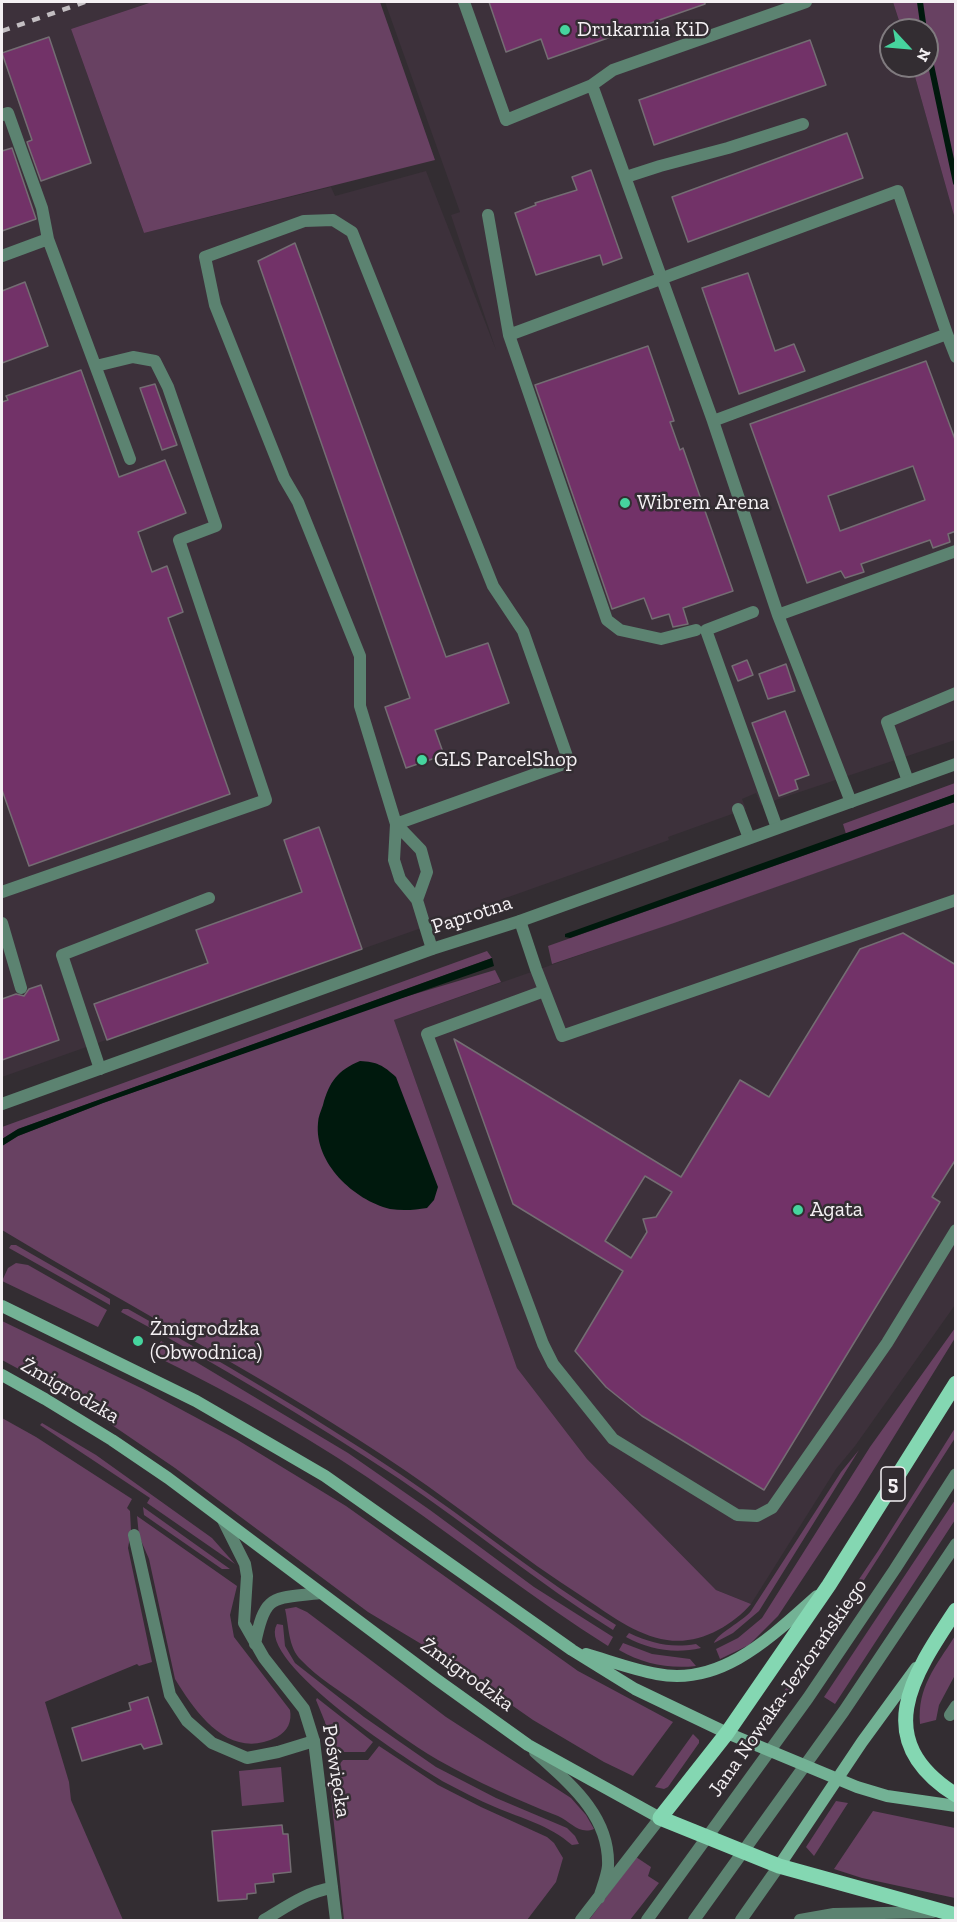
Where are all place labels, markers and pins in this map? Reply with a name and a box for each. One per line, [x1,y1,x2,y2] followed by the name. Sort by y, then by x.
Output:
[577,17,709,43] place label: Drukarnia KiD
[558,23,572,37] marker: Drukarnia KiD
[637,490,769,516] place label: Wibrem Arena
[618,496,632,510] marker: Wibrem Arena
[434,747,577,773] place label: GLS ParcelShop
[415,753,429,767] marker: GLS ParcelShop
[810,1197,863,1223] place label: Agata
[791,1203,805,1217] marker: Agata
[150,1316,262,1366] place label: Żmigrodzka (Obwodnica)
[131,1334,145,1348] marker: Żmigrodzka (Obwodnica)

